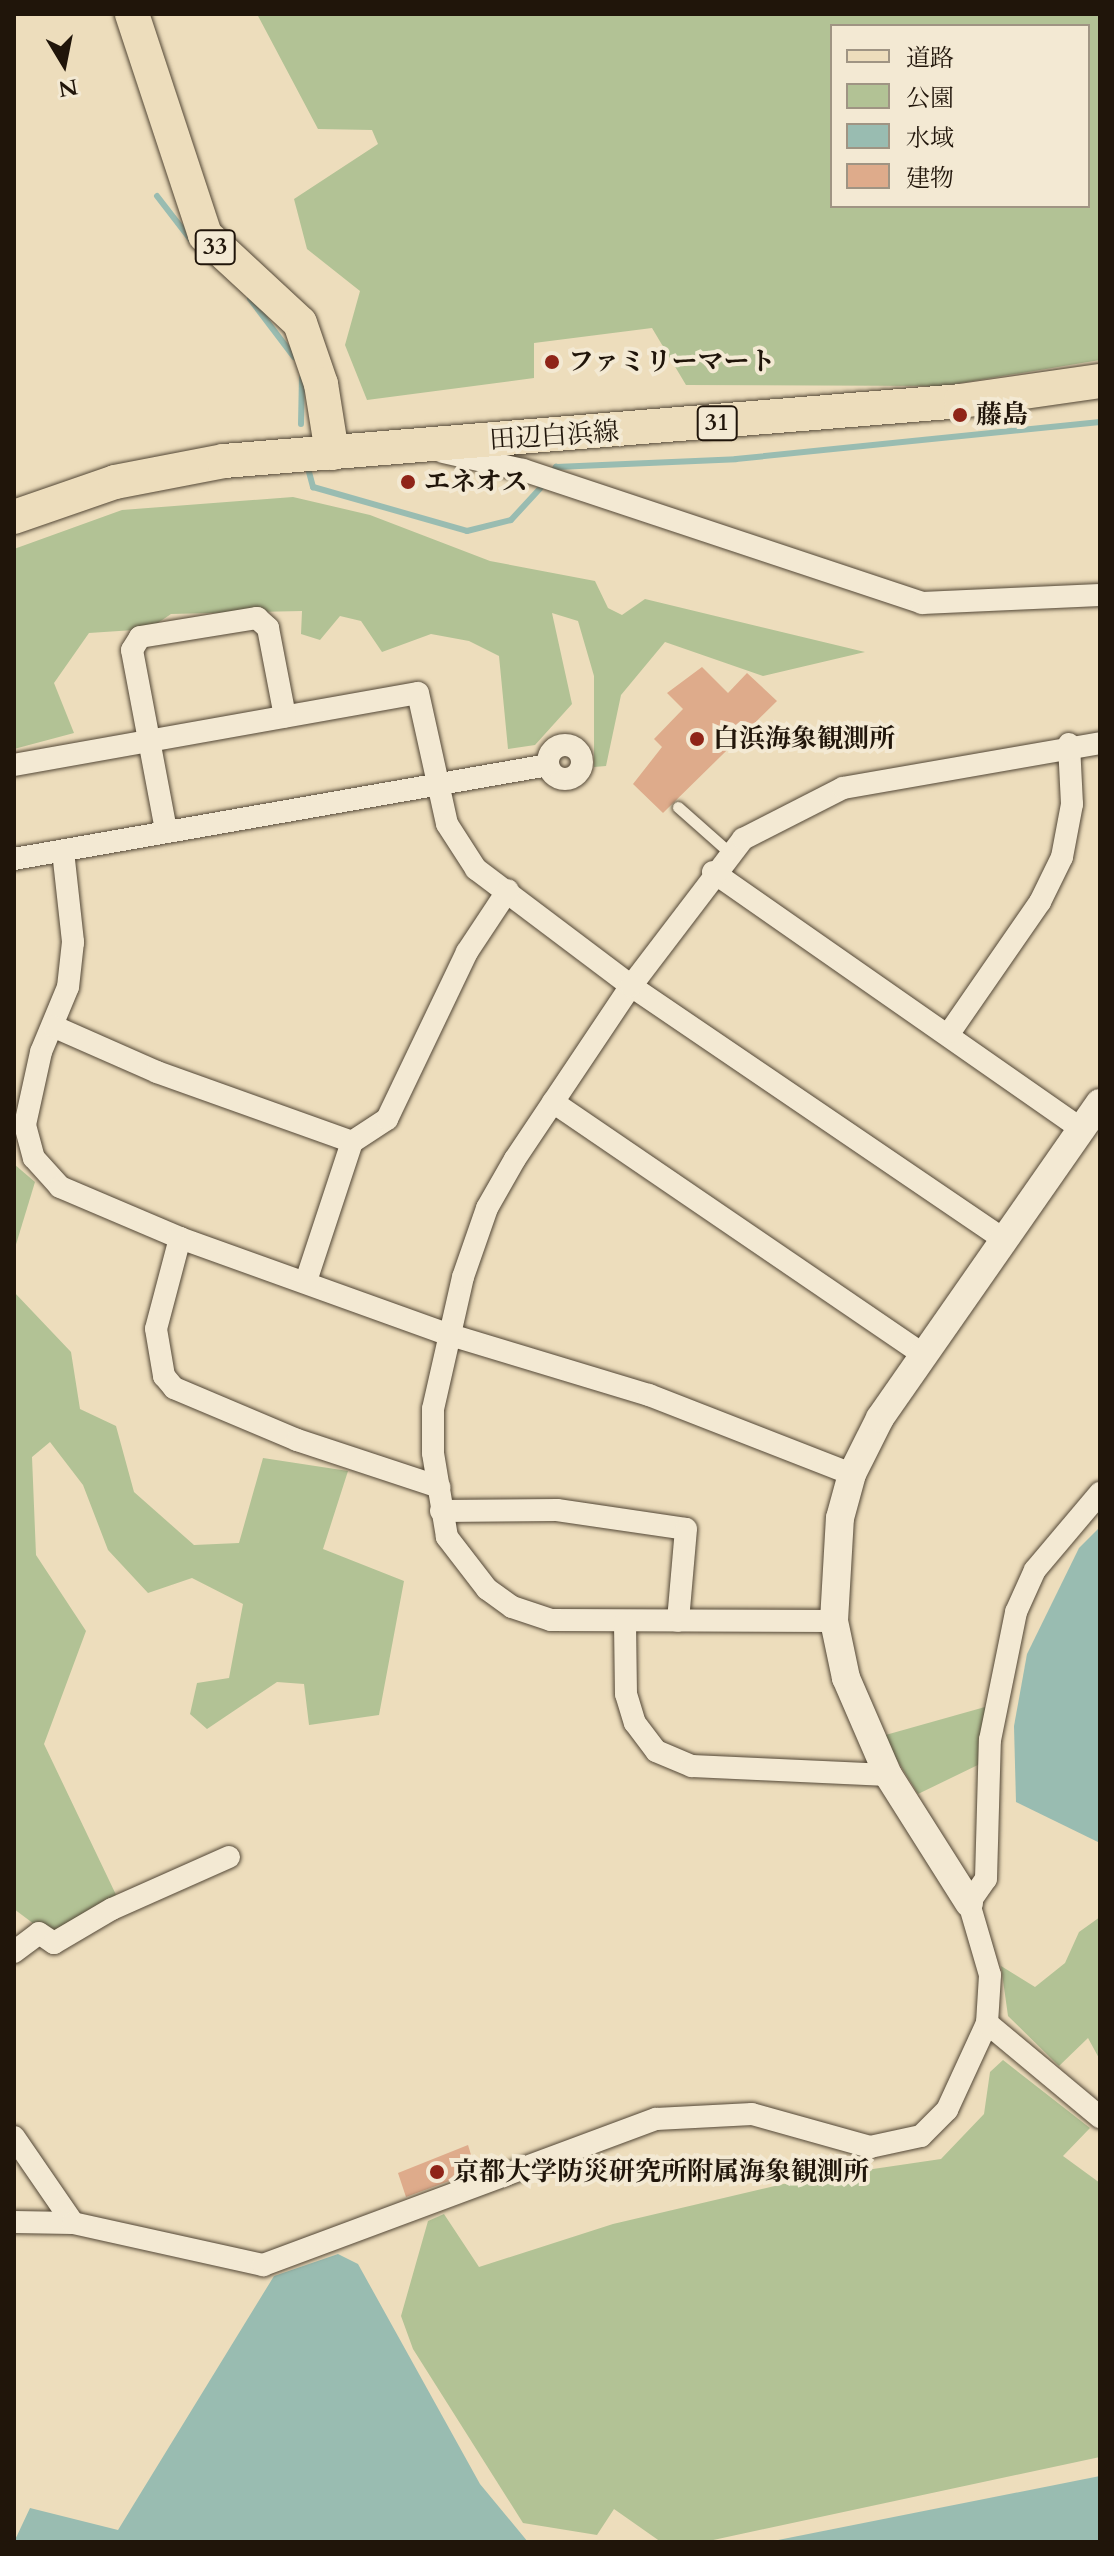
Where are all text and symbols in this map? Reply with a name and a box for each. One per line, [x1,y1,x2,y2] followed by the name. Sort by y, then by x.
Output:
[24,24,104,104] north arrow
[830,24,1090,208] legend
[906,42,954,75] text: 道路
[56,71,80,104] text: N
[906,82,954,115] text: 公園
[906,122,954,155] text: 水域
[906,162,954,195] text: 建物
[193,227,237,267] road number: 33
[568,346,776,378] place label: ファミリーマート
[543,353,561,371] marker: ファミリーマート
[976,399,1028,431] place label: 藤島
[695,403,739,443] road number: 31
[951,406,969,424] marker: 藤島
[488,416,620,456] street label: 田辺白浜線
[424,466,528,498] place label: エネオス
[399,473,417,491] marker: エネオス
[713,723,895,755] place label: 白浜海象観測所
[688,730,706,748] marker: 白浜海象観測所
[453,2156,869,2188] place label: 京都大学防災研究所附属海象観測所
[428,2163,446,2181] marker: 京都大学防災研究所附属海象観測所

